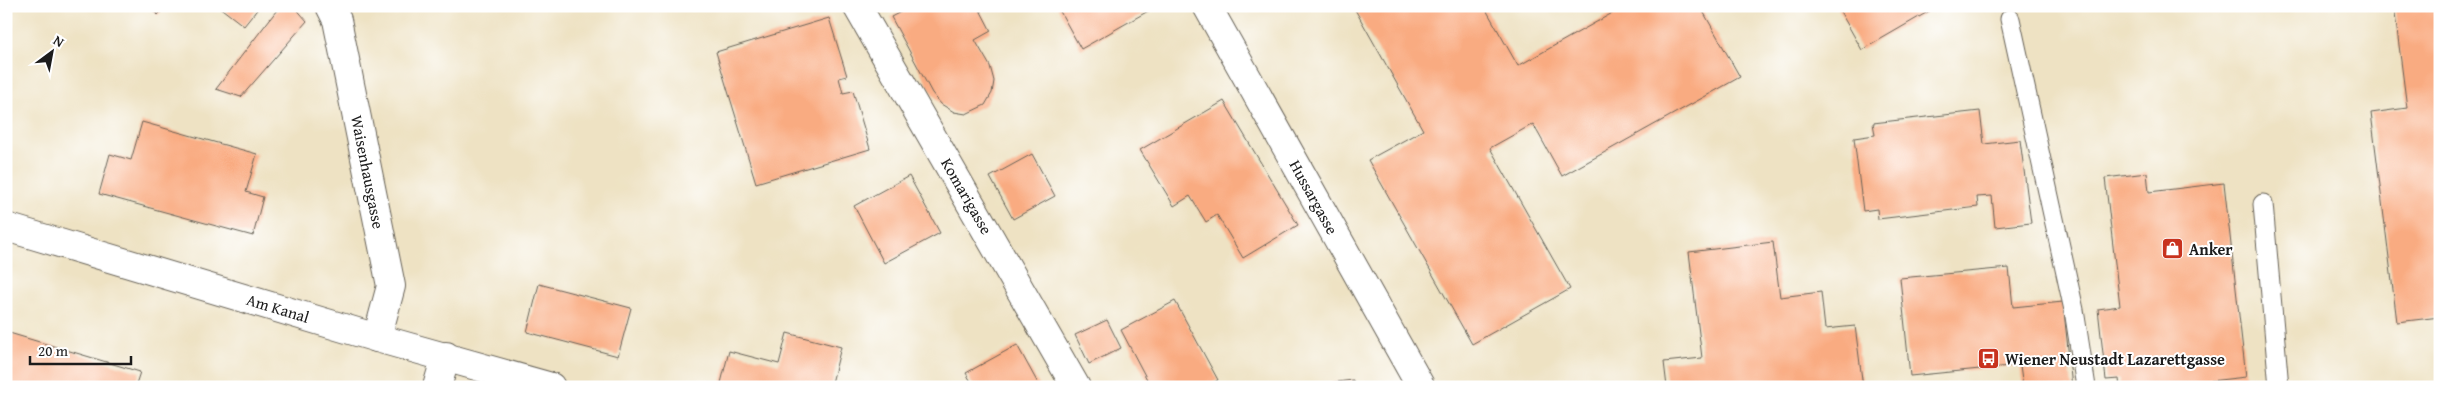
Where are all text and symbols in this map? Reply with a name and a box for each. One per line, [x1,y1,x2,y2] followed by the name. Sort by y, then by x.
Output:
[28,28,78,78] north arrow
[50,30,69,52] text: N
[345,113,391,231] street label: Waisenhausgasse
[935,153,999,239] street label: Komarigasse
[1284,155,1344,239] street label: Hussargasse
[2161,237,2185,261] shop icon: Anker
[2189,237,2233,261] place label: Anker
[244,287,313,329] street label: Am Kanal
[30,333,131,365] scale bar
[38,340,69,361] text: 20 m
[1977,347,2001,371] bus stop icon: Wiener Neustadt Lazarettgasse
[2005,347,2225,371] place label: Wiener Neustadt Lazarettgasse

